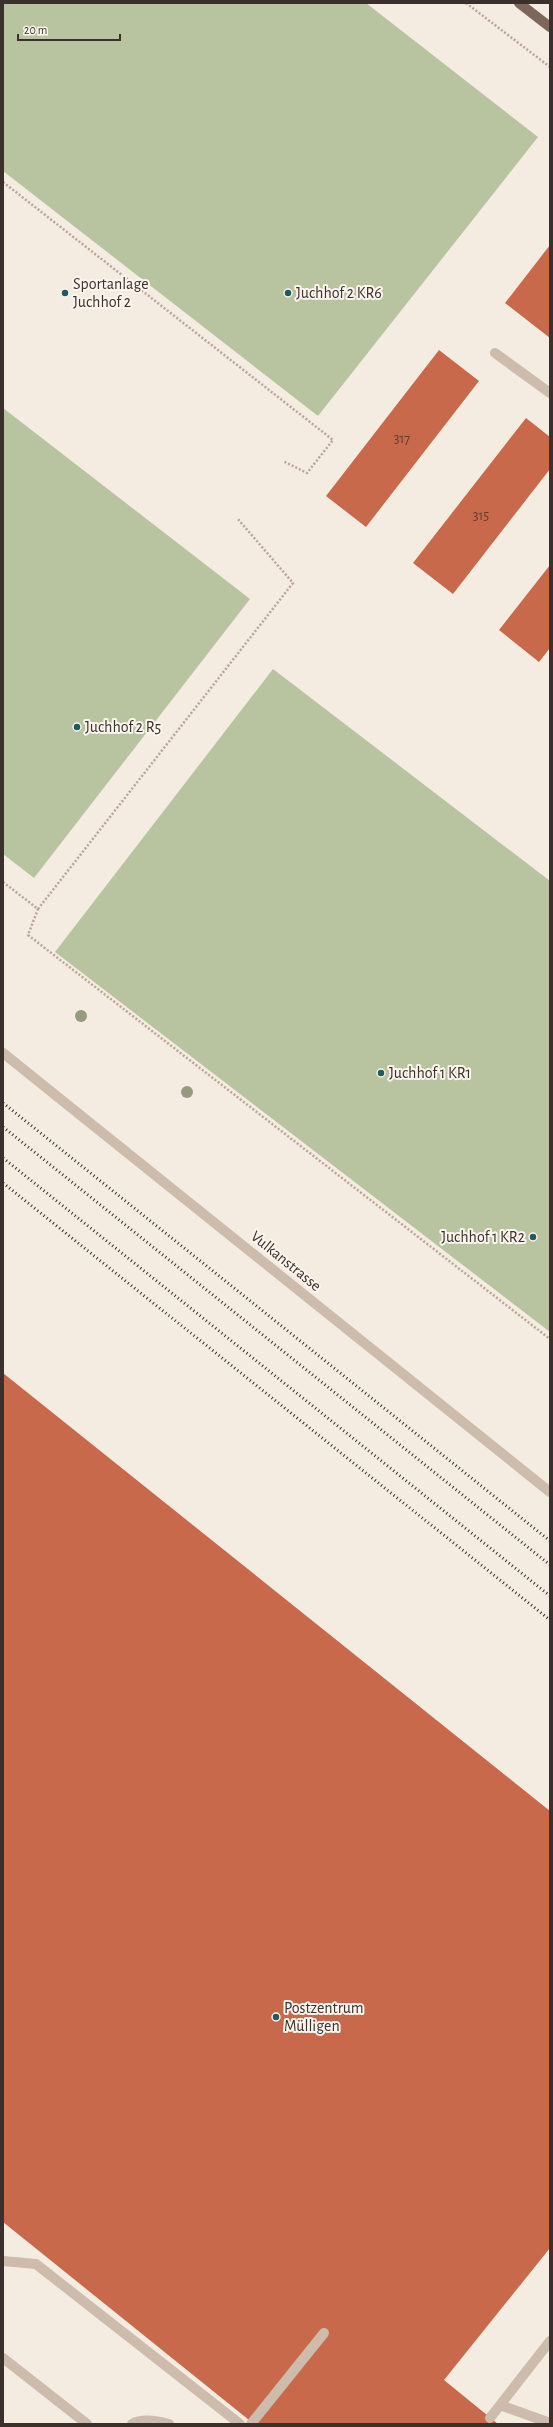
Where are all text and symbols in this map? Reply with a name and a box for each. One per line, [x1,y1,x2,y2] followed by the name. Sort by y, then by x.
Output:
[18,16,120,42] scale bar
[24,24,47,36] text: 20 m
[73,276,149,310] place label: Sportanlage Juchhof 2
[296,285,382,301] place label: Juchhof 2 KR6
[60,288,70,298] marker: Sportanlage Juchhof 2
[283,288,293,298] marker: Juchhof 2 KR6
[394,432,410,446] house number: 317
[473,509,489,523] house number: 315
[85,719,161,735] place label: Juchhof 2 R5
[72,722,82,732] marker: Juchhof 2 R5
[389,1065,471,1081] place label: Juchhof 1 KR1
[376,1068,386,1078] marker: Juchhof 1 KR1
[248,1228,324,1294] street label: Vulkanstrasse
[441,1229,525,1245] place label: Juchhof 1 KR2
[528,1232,538,1242] marker: Juchhof 1 KR2
[284,2000,364,2034] place label: Postzentrum Mülligen
[271,2012,281,2022] marker: Postzentrum Mülligen

